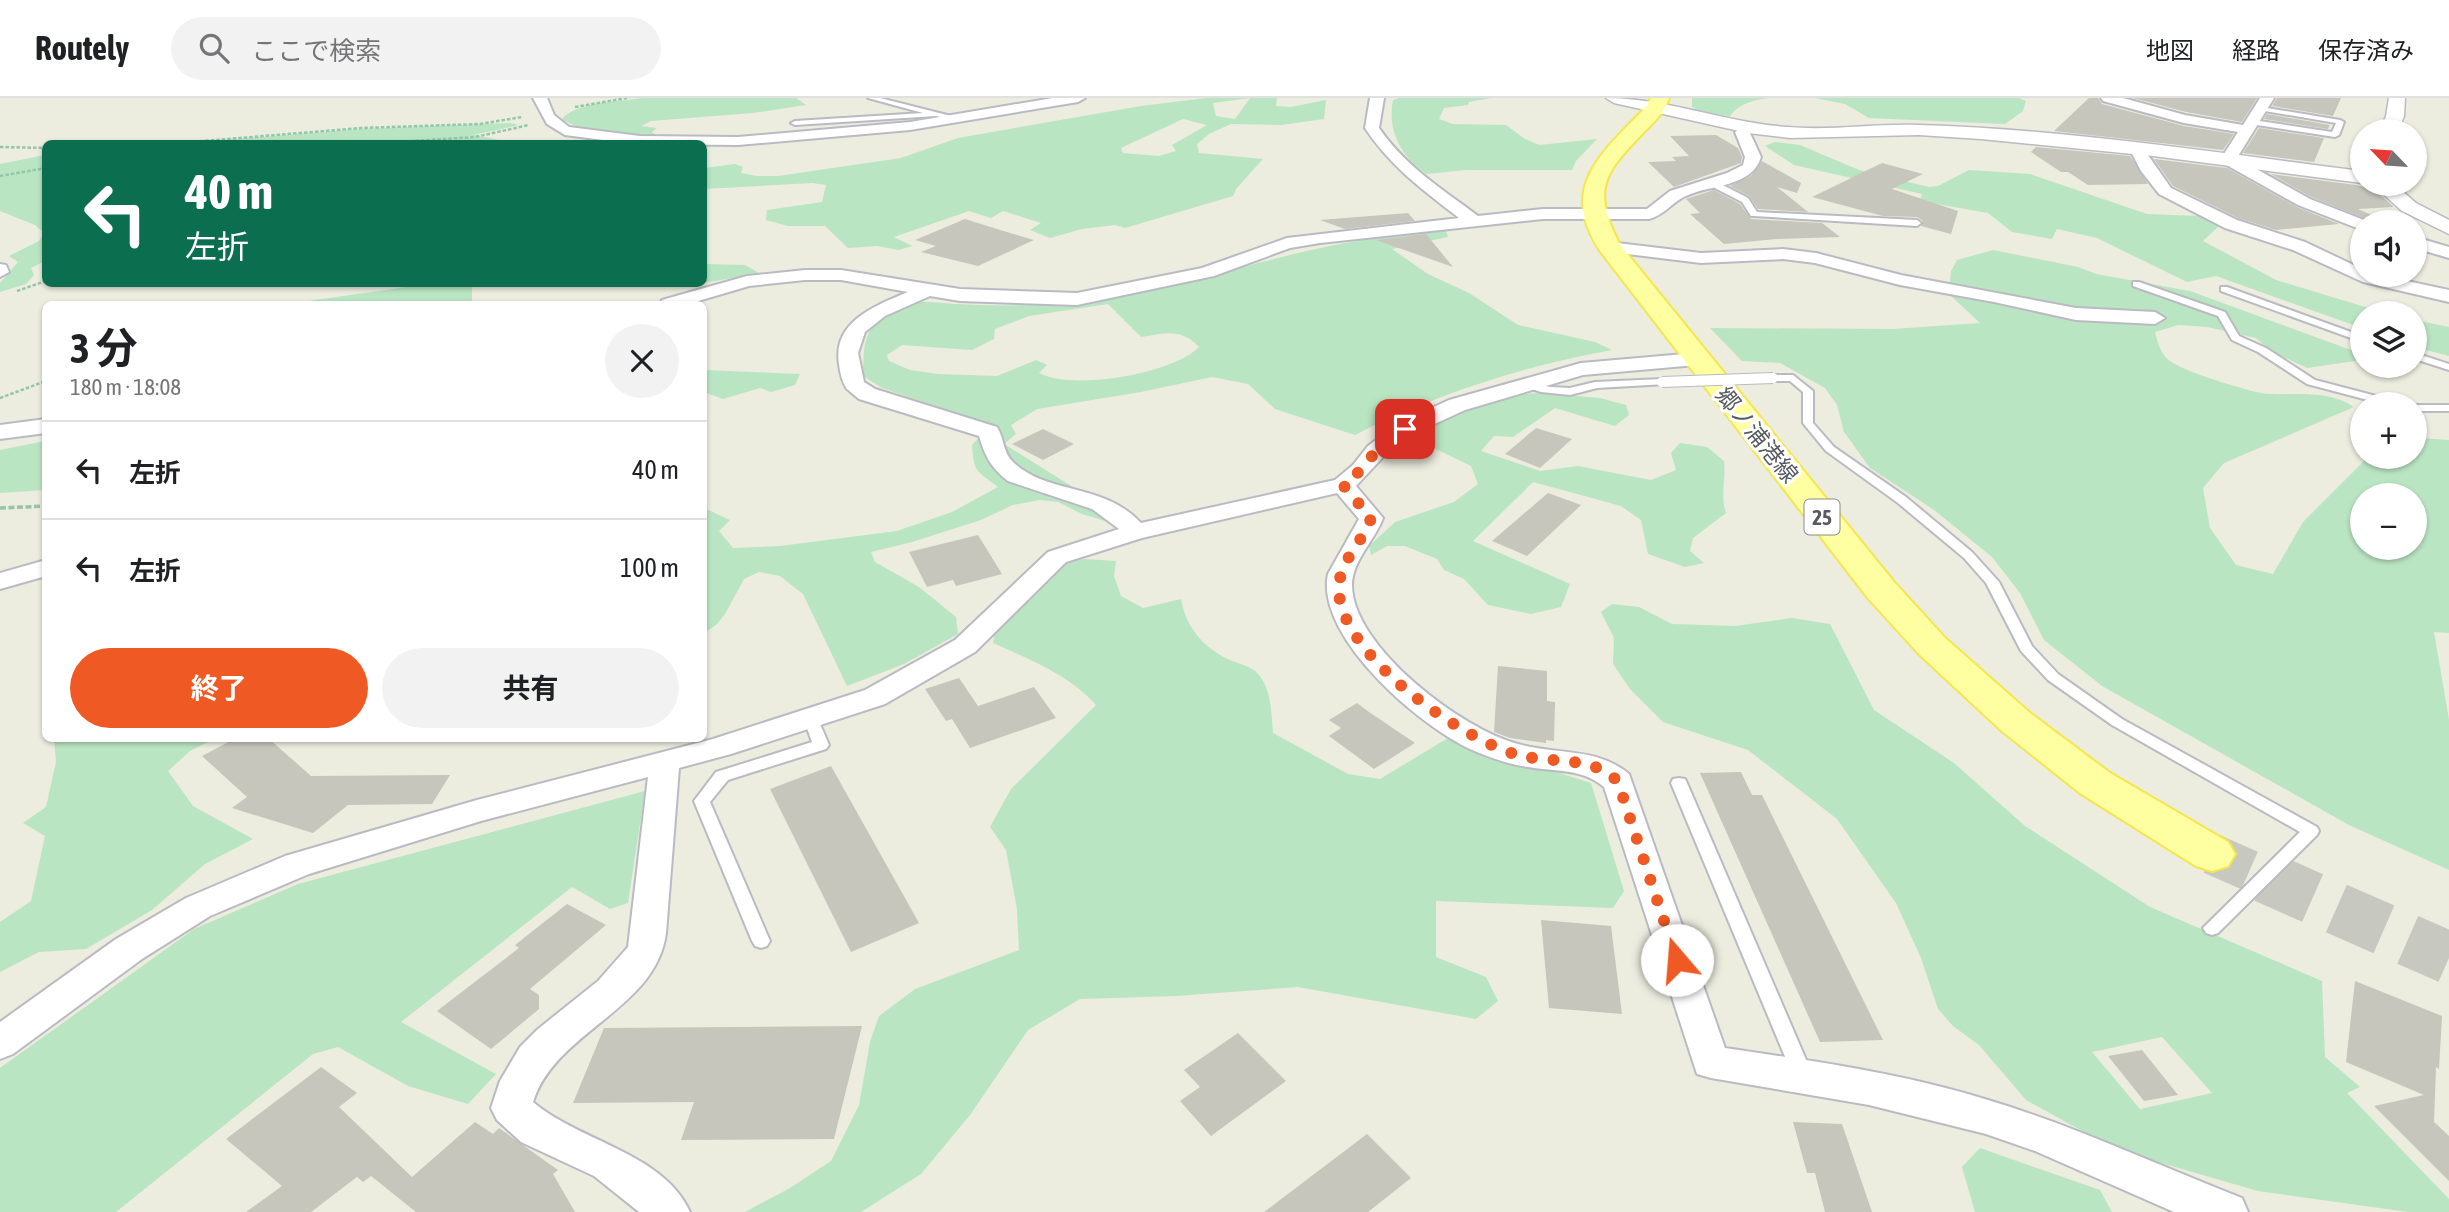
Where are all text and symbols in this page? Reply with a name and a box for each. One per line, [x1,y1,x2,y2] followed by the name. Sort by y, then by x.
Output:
[171,17,661,80] search box
[35,29,129,67] text: Routely
[195,29,233,67] icon: search
[251,36,381,66] text: ここで検索
[2146,37,2194,64] text: 地図
[2232,37,2280,64] text: 経路
[2318,37,2414,64] text: 保存済み
[2350,119,2427,196] north arrow
[2350,119,2427,560] map controls
[185,163,273,219] text: 40 m
[70,168,161,259] icon: left
[2350,210,2427,287] button: sound
[185,228,249,265] text: 左折
[2350,301,2427,378] button: layers
[70,324,138,372] text: 3 分
[605,324,679,398] button: close
[70,374,181,400] text: 180 m · 18:08
[1711,382,1803,488] street label: 郷ノ浦港線
[2350,392,2427,469] button: +
[1375,399,1435,459] pin
[1386,410,1424,448] icon: arrive
[70,451,108,489] icon: left
[632,455,679,485] text: 40 m
[129,458,181,488] text: 左折
[2350,483,2427,560] button: −
[1804,500,1840,534] road number: 25
[70,549,108,587] icon: left
[620,553,679,583] text: 100 m
[129,556,181,586] text: 左折
[70,648,368,728] button: 終了
[382,648,679,728] button: 共有
[1640,923,1714,997] position arrow

